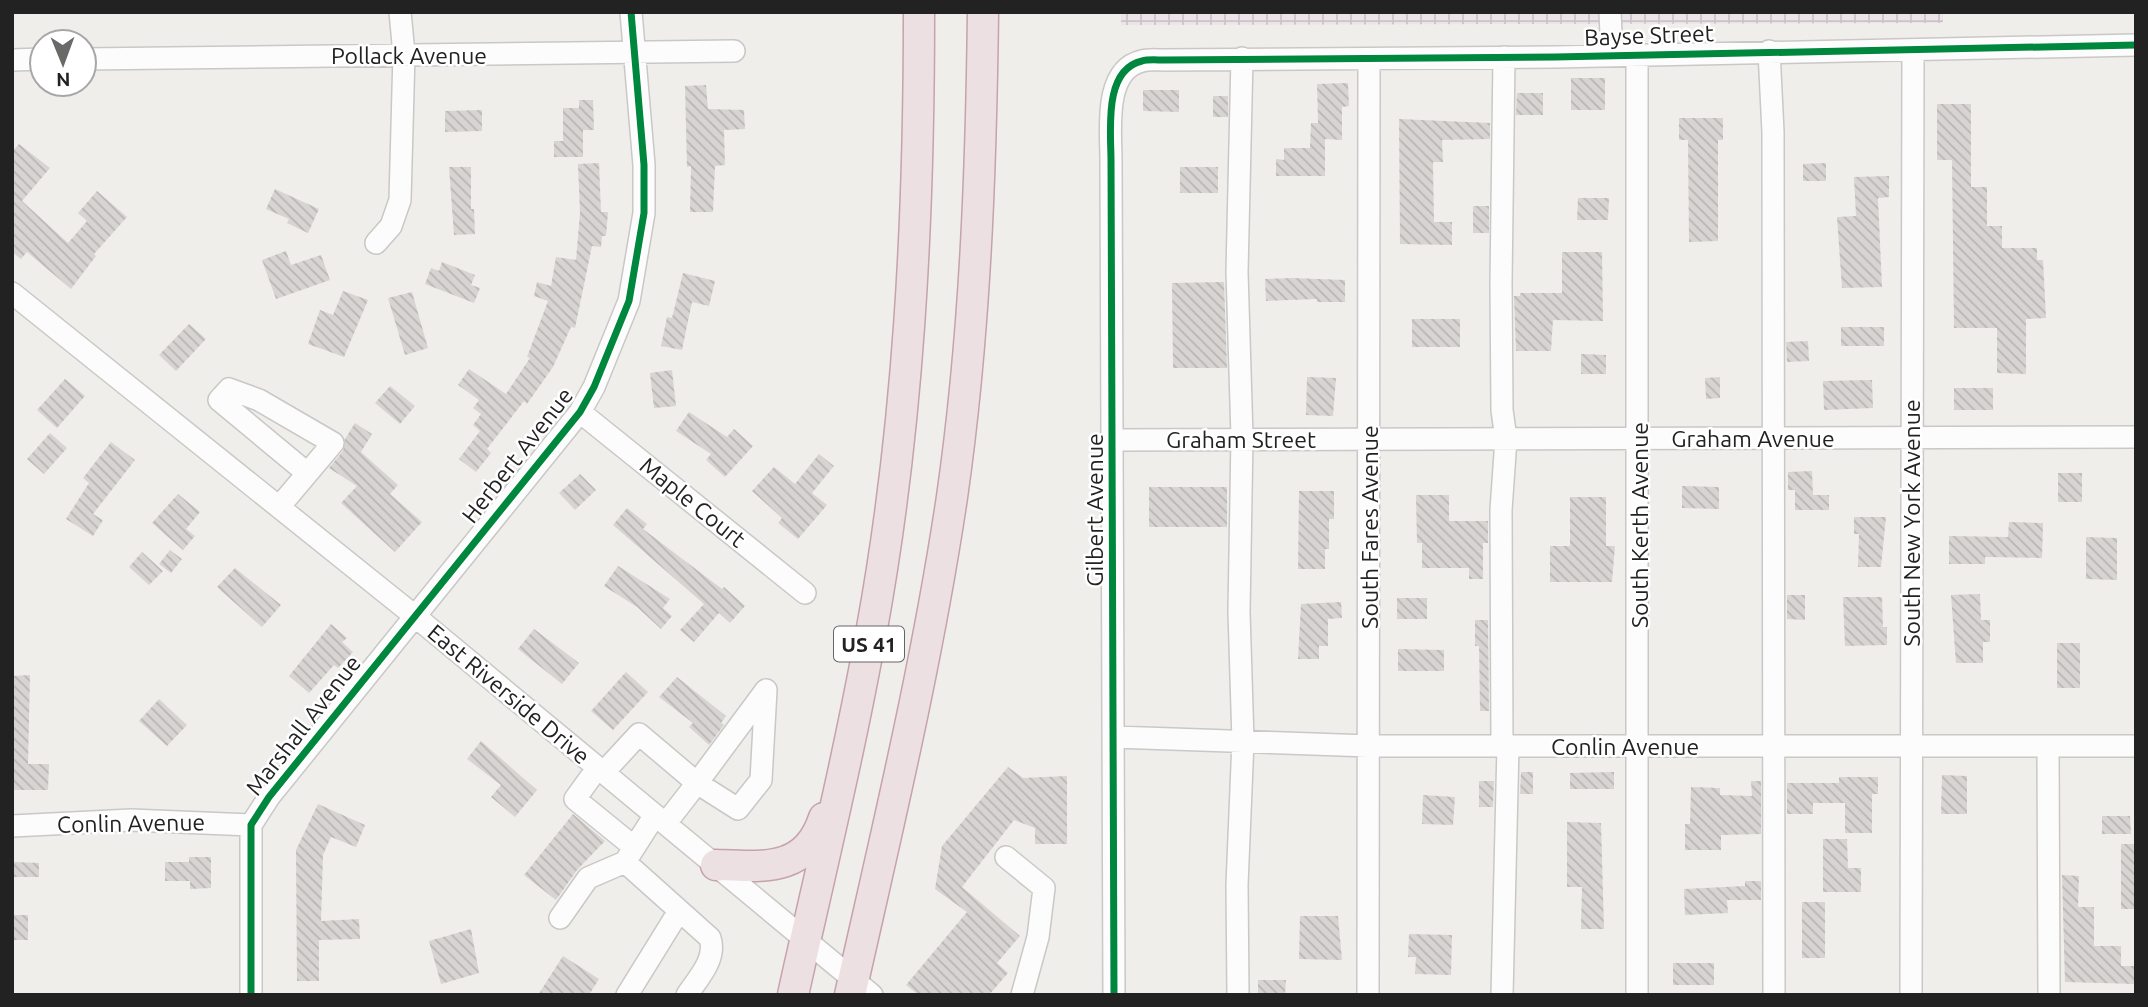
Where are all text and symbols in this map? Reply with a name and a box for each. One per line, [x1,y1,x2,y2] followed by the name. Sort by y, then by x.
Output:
[1584,20,1714,50] street label: Bayse Street
[28,28,98,98] north arrow
[331,43,487,68] street label: Pollack Avenue
[56,69,71,91] text: N
[457,383,577,527] street label: Herbert Avenue
[1899,399,1924,647] street label: South New York Avenue
[1627,422,1652,628] street label: South Kerth Avenue
[1357,425,1382,629] street label: South Fares Avenue
[1671,426,1835,451] street label: Graham Avenue
[1166,427,1316,452] street label: Graham Street
[1082,433,1107,587] street label: Gilbert Avenue
[636,452,750,552] street label: Maple Court
[423,619,595,769] street label: East Riverside Drive
[834,626,904,662] road number: US 41
[241,650,365,800] street label: Marshall Avenue
[1551,734,1699,759] street label: Conlin Avenue
[57,809,205,837] street label: Conlin Avenue

